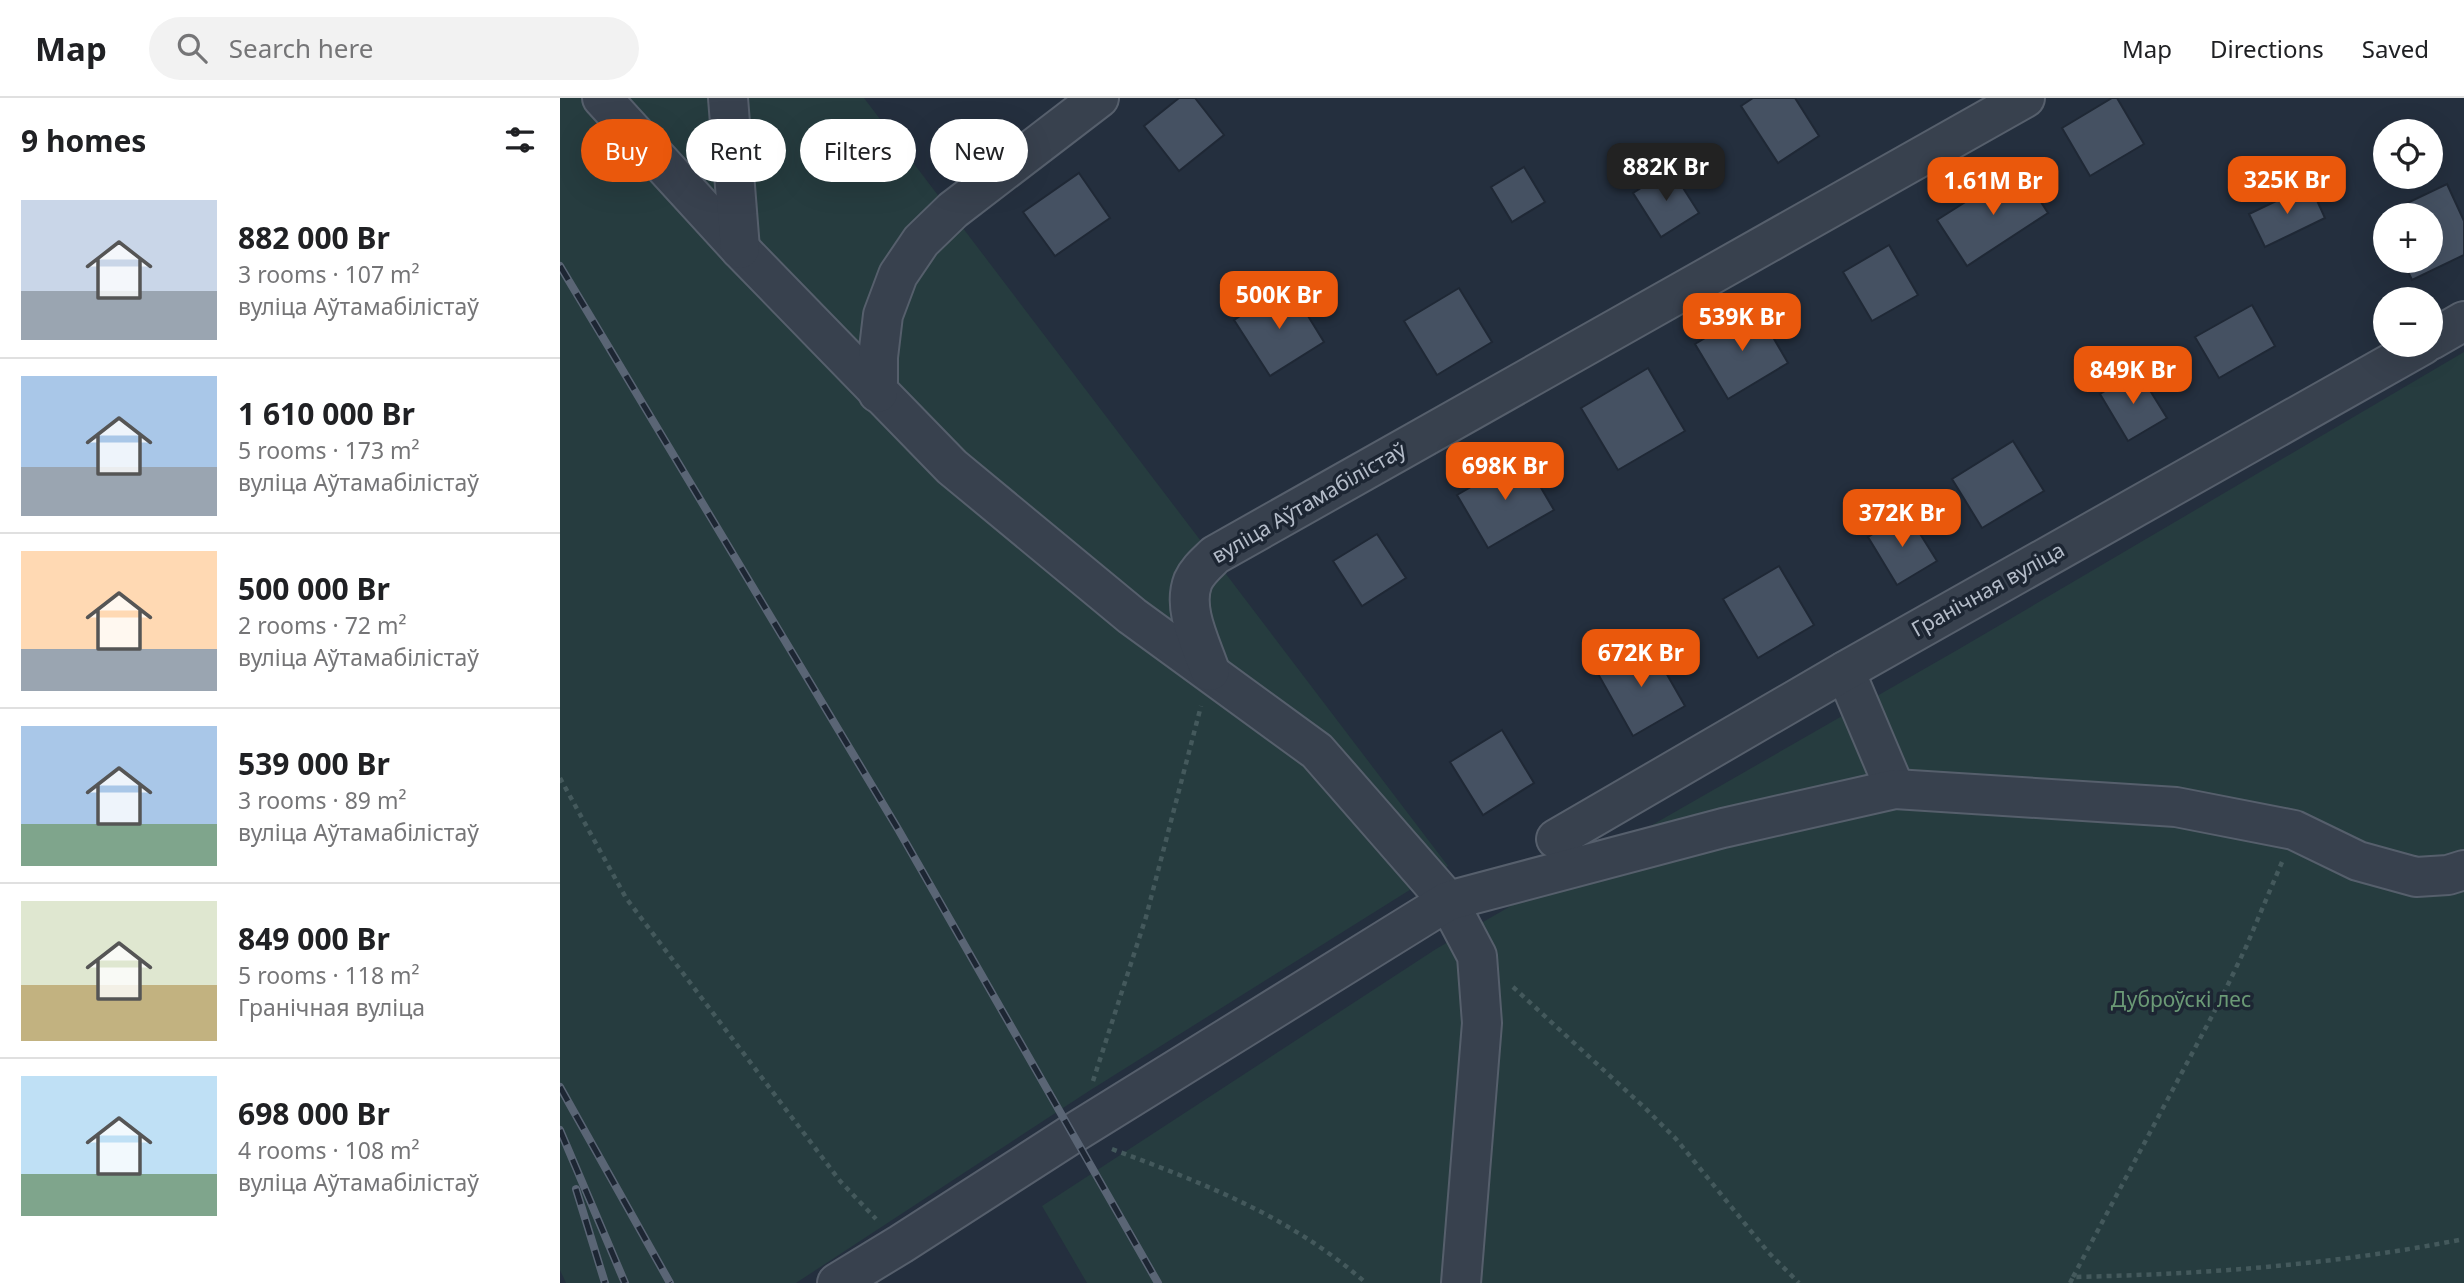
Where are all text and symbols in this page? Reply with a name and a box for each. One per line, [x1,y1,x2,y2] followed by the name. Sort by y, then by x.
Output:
[149,17,639,80] search box
[35,26,107,71] text: Map
[173,29,211,67] icon: search
[229,30,373,66] text: Search here
[2122,32,2172,65] text: Map
[2210,32,2324,65] text: Directions
[2362,32,2429,65] text: Saved
[581,119,672,182] chip: Buy
[686,119,786,182] chip: Rent
[800,119,916,182] chip: Filters
[930,119,1028,182] chip: New
[2373,119,2443,357] map controls
[2373,119,2443,189] button: locate
[21,120,146,161] text: 9 homes
[501,121,539,159] icon: filters
[1601,144,1731,203] pin: 882K Br
[1623,150,1709,182] text: 882K Br
[2222,156,2352,216] pin: 325K Br
[1921,158,2065,217] pin: 1.61M Br
[2244,163,2330,195] text: 325K Br
[1943,164,2043,196] text: 1.61M Br
[2373,203,2443,273] button: +
[238,217,390,258] text: 882 000 Br
[77,228,161,312] icon: home
[238,258,420,290] text: 3 rooms · 107 m²
[1214,272,1344,331] pin: 500K Br
[1236,278,1322,310] text: 500K Br
[2373,287,2443,357] button: −
[238,290,479,322] text: вуліца Аўтамабілістаў
[1677,294,1807,353] pin: 539K Br
[1699,300,1785,332] text: 539K Br
[2068,346,2198,406] pin: 849K Br
[2090,353,2176,385] text: 849K Br
[238,393,415,434] text: 1 610 000 Br
[77,404,161,488] icon: home
[238,434,420,466] text: 5 rooms · 173 m²
[1206,435,1411,569] street label: вуліца Аўтамабілістаў
[1440,442,1570,502] pin: 698K Br
[1462,449,1548,481] text: 698K Br
[238,466,479,498] text: вуліца Аўтамабілістаў
[1837,490,1967,549] pin: 372K Br
[1859,496,1945,528] text: 372K Br
[1906,535,2069,643] street label: Гранічная вуліца
[238,568,390,609] text: 500 000 Br
[77,579,161,663] icon: home
[238,609,407,641] text: 2 rooms · 72 m²
[1576,630,1706,689] pin: 672K Br
[1598,636,1684,668] text: 672K Br
[238,641,479,673] text: вуліца Аўтамабілістаў
[238,743,390,784] text: 539 000 Br
[77,754,161,838] icon: home
[238,784,407,816] text: 3 rooms · 89 m²
[238,816,479,848] text: вуліца Аўтамабілістаў
[238,918,390,959] text: 849 000 Br
[77,929,161,1013] icon: home
[238,959,420,991] text: 5 rooms · 118 m²
[2111,985,2251,1013] park label: Дуброўскі лес
[238,991,425,1023] text: Гранічная вуліца
[238,1093,390,1134] text: 698 000 Br
[77,1104,161,1188] icon: home
[238,1134,420,1166] text: 4 rooms · 108 m²
[238,1166,479,1198] text: вуліца Аўтамабілістаў

